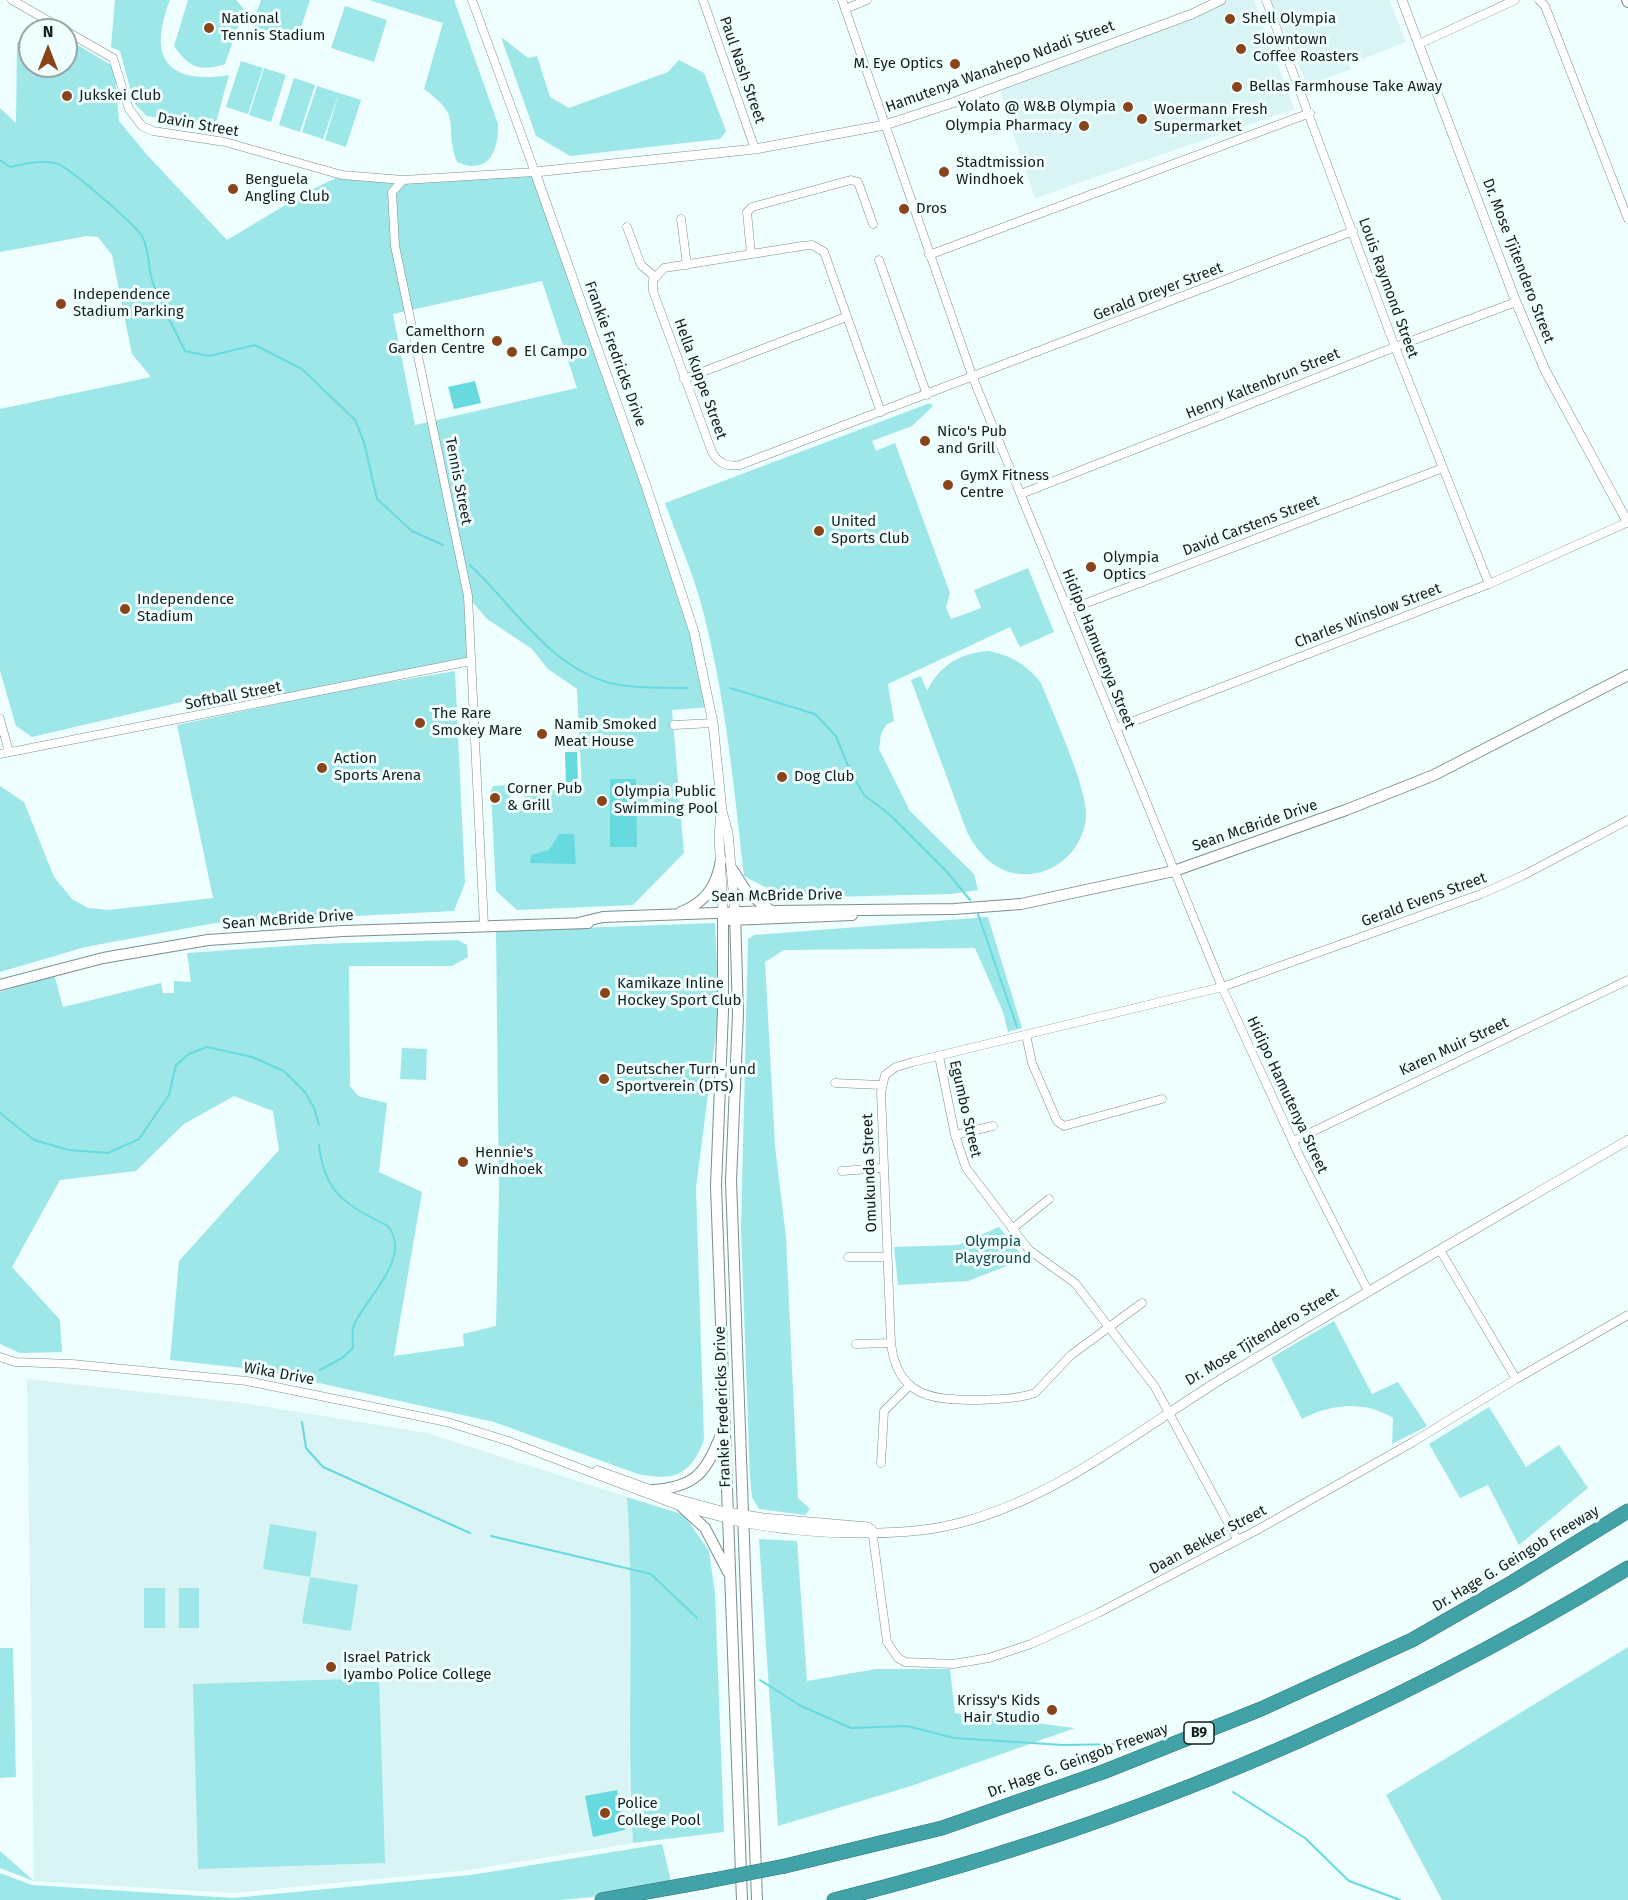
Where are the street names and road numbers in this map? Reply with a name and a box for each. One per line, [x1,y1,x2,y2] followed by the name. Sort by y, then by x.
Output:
[715,14,769,126] street label: Paul Nash Street
[883,17,1117,117] street label: Hamutenya Wanahepo Ndadi Street
[156,109,240,141] street label: Davin Street
[1478,176,1558,346] street label: Dr. Mose Tjitendero Street
[1354,215,1422,361] street label: Louis Raymond Street
[1091,259,1225,325] street label: Gerald Dreyer Street
[580,279,650,429] street label: Frankie Fredricks Drive
[670,316,730,442] street label: Hella Kuppe Street
[1183,345,1343,423] street label: Henry Kaltenbrun Street
[441,436,475,526] street label: Tennis Street
[1180,492,1322,560] street label: David Carstens Street
[1058,566,1138,732] street label: Hidipo Hamutenya Street
[1292,580,1444,652] street label: Charles Winslow Street
[183,678,283,714] street label: Softball Street
[1190,796,1320,856] street label: Sean McBride Drive
[1359,869,1489,931] street label: Gerald Evens Street
[711,886,843,906] street label: Sean McBride Drive
[222,906,354,934] street label: Sean McBride Drive
[1243,1014,1331,1176] street label: Hidipo Hamutenya Street
[1397,1014,1511,1080] street label: Karen Muir Street
[945,1059,985,1159] street label: Egumbo Street
[859,1113,881,1233] street label: Omukunda Street
[1182,1284,1342,1390] street label: Dr. Mose Tjitendero Street
[711,1326,735,1488] street label: Frankie Fredericks Drive
[242,1359,316,1389] street label: Wika Drive
[1147,1502,1269,1578] street label: Daan Bekker Street
[1429,1502,1603,1616] street label: Dr. Hage G. Geingob Freeway
[985,1720,1171,1802] street label: Dr. Hage G. Geingob Freeway
[1184,1722,1214,1744] road number: B9

